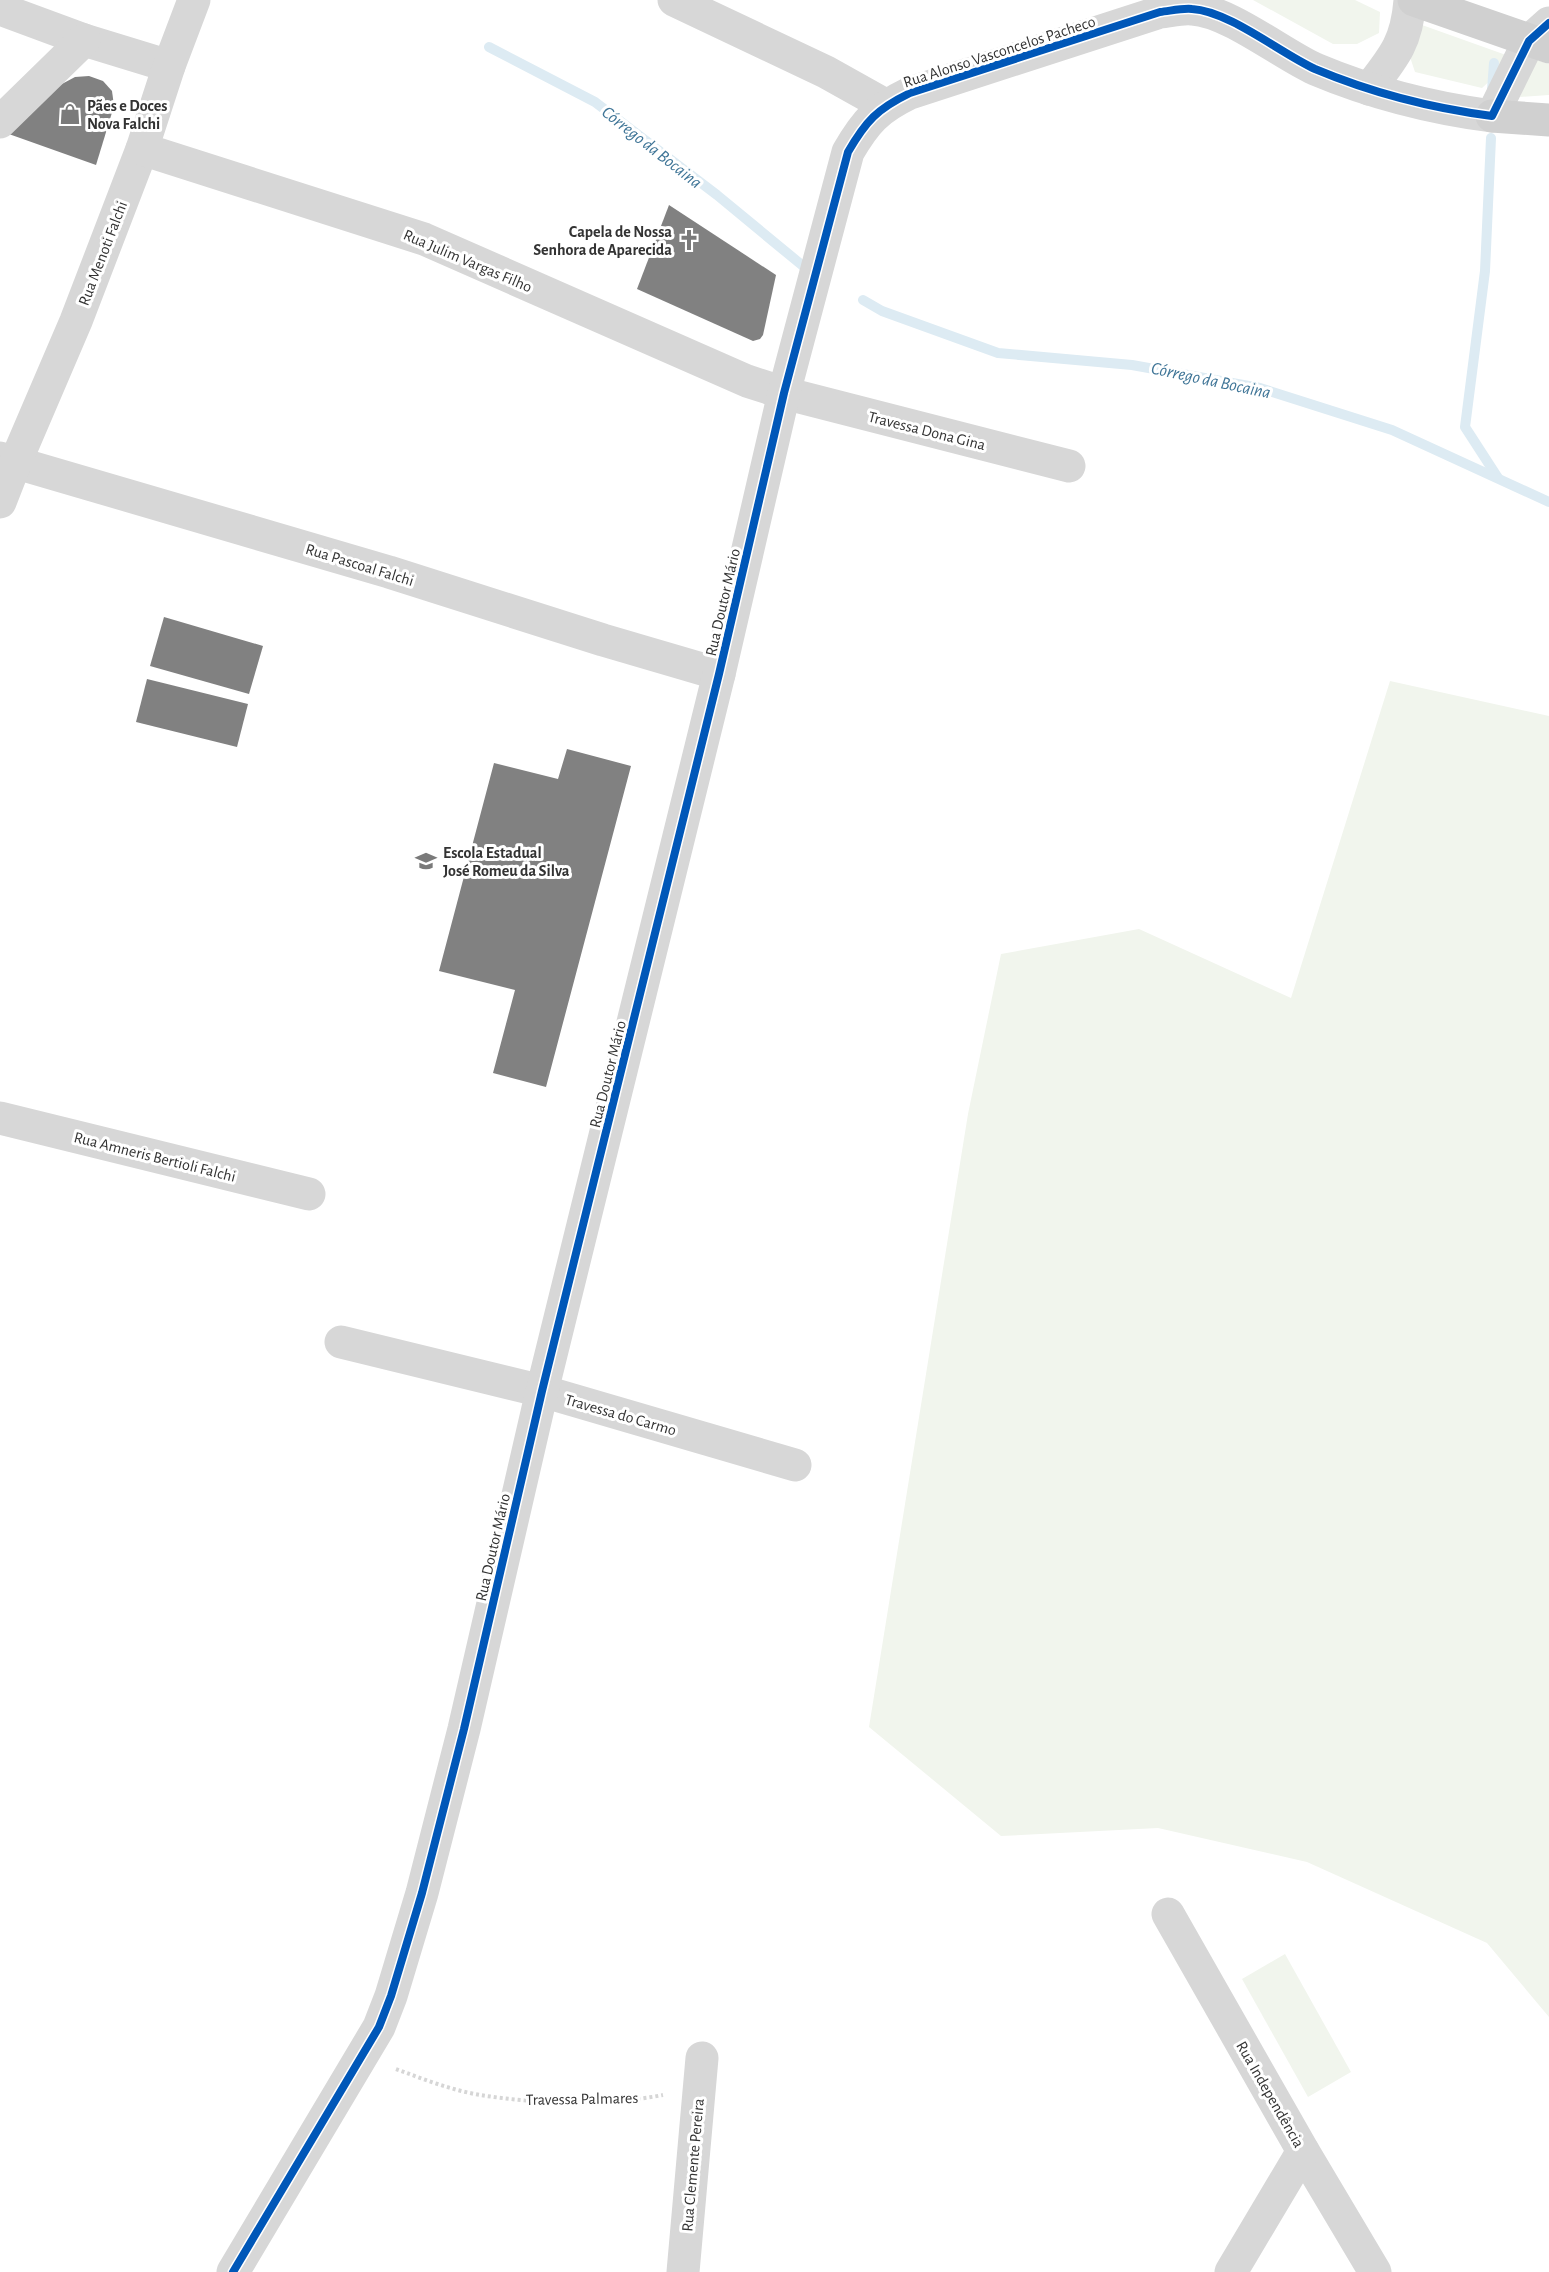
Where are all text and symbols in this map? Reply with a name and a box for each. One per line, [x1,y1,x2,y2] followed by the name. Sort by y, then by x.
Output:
[901,13,1097,91] street label: Rua Alonso Vasconcelos Pacheco
[87,98,167,132] place label: Pães e Doces Nova Falchi
[58,102,82,126] shop icon: Pães e Doces Nova Falchi
[598,103,705,192] water label: Córrego da Bocaina
[76,199,130,308] street label: Rua Menoti Falchi
[533,224,672,258] place label: Capela de Nossa Senhora de Aparecida
[401,227,534,295] street label: Rua Julim Vargas Filho
[677,228,701,252] church icon: Capela de Nossa Senhora de Aparecida
[1149,360,1272,402] water label: Córrego da Bocaina
[866,409,987,453] street label: Travessa Dona Gina
[304,541,416,589] street label: Rua Pascoal Falchi
[703,547,743,658] street label: Rua Doutor Mário
[443,845,570,879] place label: Escola Estadual José Romeu da Silva
[414,849,438,873] school or university icon: Escola Estadual José Romeu da Silva
[587,1019,629,1130] street label: Rua Doutor Mário
[72,1129,237,1185] street label: Rua Amneris Bertioli Falchi
[563,1391,678,1439] street label: Travessa do Carmo
[473,1492,513,1603] street label: Rua Doutor Mário
[1233,2039,1307,2150] street label: Rua Independência
[526,2090,638,2108] street label: Travessa Palmares
[679,2098,707,2232] street label: Rua Clemente Pereira

